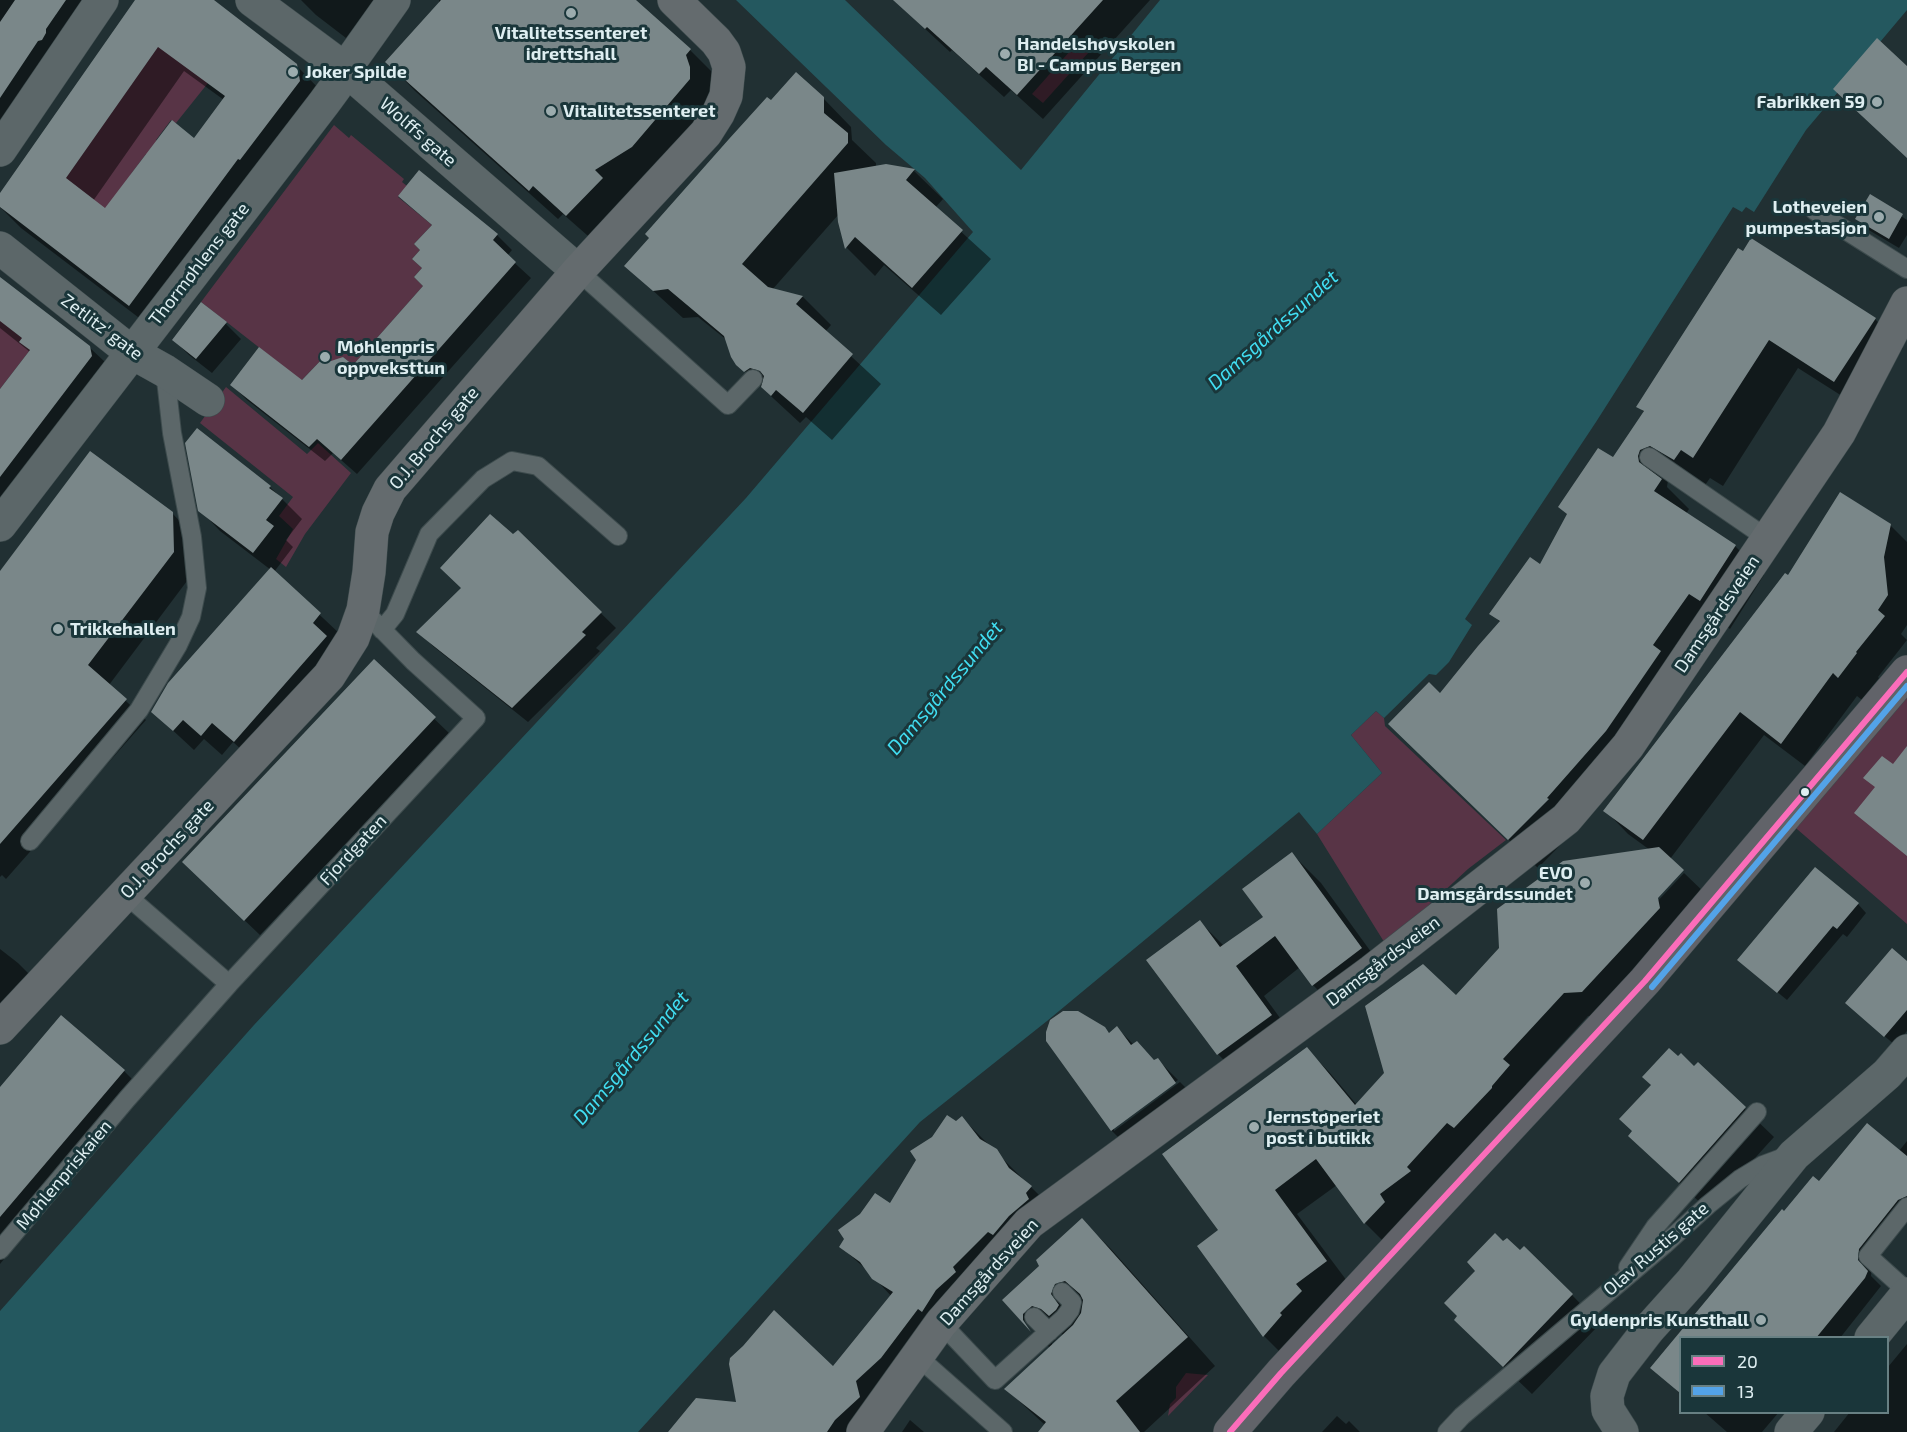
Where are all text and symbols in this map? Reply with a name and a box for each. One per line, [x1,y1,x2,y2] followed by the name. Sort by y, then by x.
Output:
[564,6,578,20] marker: Vitalitetssenteret idrettshall
[495,22,647,64] place label: Vitalitetssenteret idrettshall
[1017,33,1181,76] place label: Handelshøyskolen BI - Campus Bergen
[998,47,1012,61] marker: Handelshøyskolen BI - Campus Bergen
[305,61,407,83] place label: Joker Spilde
[286,65,300,79] marker: Joker Spilde
[1757,91,1865,113] place label: Fabrikken 59
[375,93,461,171] street label: Wolffs gate
[1870,95,1884,109] marker: Fabrikken 59
[563,100,716,122] place label: Vitalitetssenteret
[544,104,558,118] marker: Vitalitetssenteret
[1746,196,1867,238] place label: Lotheveien pumpestasjon
[144,198,254,330] street label: Thormøhlens gate
[1872,210,1886,224] marker: Lotheveien pumpestasjon
[1203,265,1343,395] water label: Damsgårdssundet
[57,289,147,365] street label: Zetlitz' gate
[337,336,445,378] place label: Møhlenpris oppveksttun
[318,350,332,364] marker: Møhlenpris oppveksttun
[385,382,483,494] street label: O.J. Brochs gate
[1670,551,1764,677] street label: Damsgårdsveien
[882,616,1008,760] water label: Damsgårdssundet
[70,618,176,640] place label: Trikkehallen
[51,622,65,636] marker: Trikkehallen
[1799,786,1811,798] unlabelled marker
[116,795,218,903] street label: O.J. Brochs gate
[315,810,391,890] street label: Fjordgaten
[1417,862,1573,904] place label: EVO Damsgårdssundet
[1578,876,1592,890] marker: EVO Damsgårdssundet
[1322,911,1444,1011] street label: Damsgårdsveien
[568,986,694,1130] water label: Damsgårdssundet
[1266,1106,1380,1148] place label: Jernstøperiet post i butikk
[12,1116,116,1234] street label: Møhlenpriskaien
[1247,1120,1261,1134] marker: Jernstøperiet post i butikk
[1599,1197,1713,1301] street label: Olav Rustis gate
[935,1214,1043,1330] street label: Damsgårdsveien
[1570,1309,1749,1331] place label: Gyldenpris Kunsthall
[1754,1313,1768,1327] marker: Gyldenpris Kunsthall
[1679,1336,1889,1414] legend
[1737,1350,1758,1372] text: 20
[1737,1380,1754,1402] text: 13

